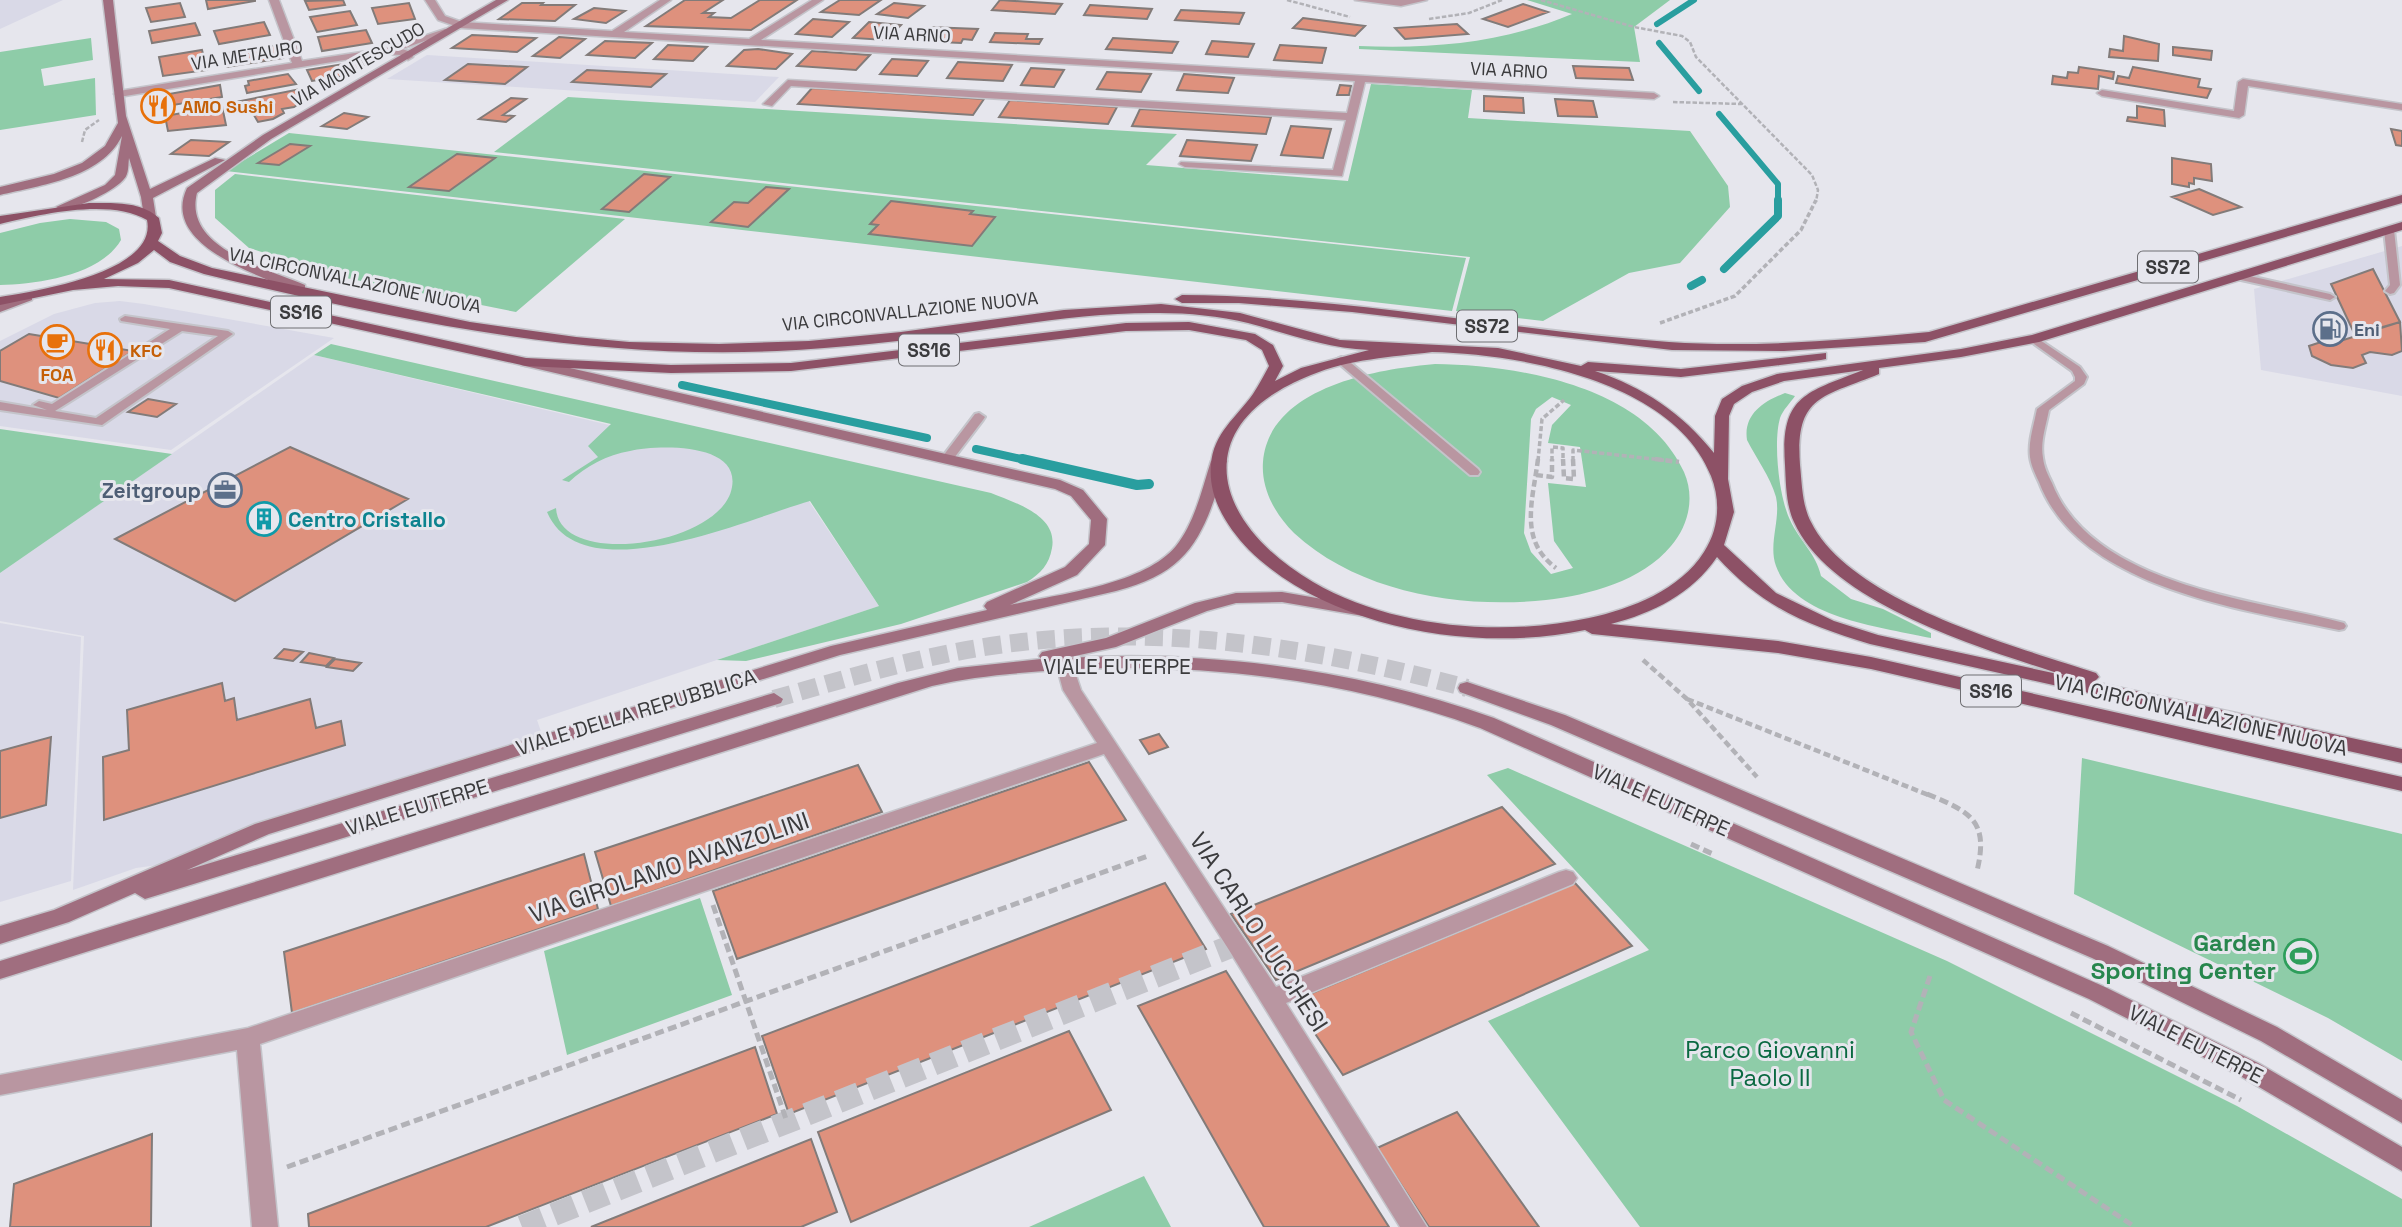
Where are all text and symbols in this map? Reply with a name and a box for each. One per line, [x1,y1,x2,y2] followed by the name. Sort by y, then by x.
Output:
[287,17,429,111] street label: VIA MONTESCUDO
[873,20,951,48] street label: VIA ARNO
[190,35,304,75] street label: VIA METAURO
[1470,56,1548,84] street label: VIA ARNO
[139,87,177,125] restaurant icon: AMO Sushi
[182,95,273,118] place label: AMO Sushi
[227,242,483,318] street label: VIA CIRCONVALLAZIONE NUOVA
[2138,252,2198,282] road number: SS72
[781,286,1039,336] street label: VIA CIRCONVALLAZIONE NUOVA
[271,296,331,328] road number: SS16
[1457,310,1517,342] road number: SS72
[2311,310,2349,348] fuel station icon: Eni
[2354,318,2380,341] place label: Eni
[38,323,76,361] cafe icon: FOA
[86,331,124,369] restaurant icon: KFC
[899,334,959,366] road number: SS16
[130,339,162,362] place label: KFC
[41,363,74,386] place label: FOA
[206,471,244,509] office icon: Zeitgroup
[102,477,201,504] place label: Zeitgroup
[245,500,283,538] building icon: Centro Cristallo
[288,506,446,533] place label: Centro Cristallo
[1043,653,1191,680] street label: VIALE EUTERPE
[513,663,759,761] street label: VIALE DELLA REPUBBLICA
[2052,668,2350,762] street label: VIA CIRCONVALLAZIONE NUOVA
[1961,676,2021,706] road number: SS16
[1588,758,1734,842] street label: VIALE EUTERPE
[342,772,492,842] street label: VIALE EUTERPE
[525,804,813,930] street label: VIA GIROLAMO AVANZOLINI
[1183,827,1335,1037] street label: VIA CARLO LUCCHESI
[2091,927,2276,986] place label: Garden Sporting Center
[2282,937,2320,975] sports icon: Garden Sporting Center
[2124,998,2268,1090] street label: VIALE EUTERPE
[1685,1034,1855,1093] park label: Parco Giovanni Paolo II

